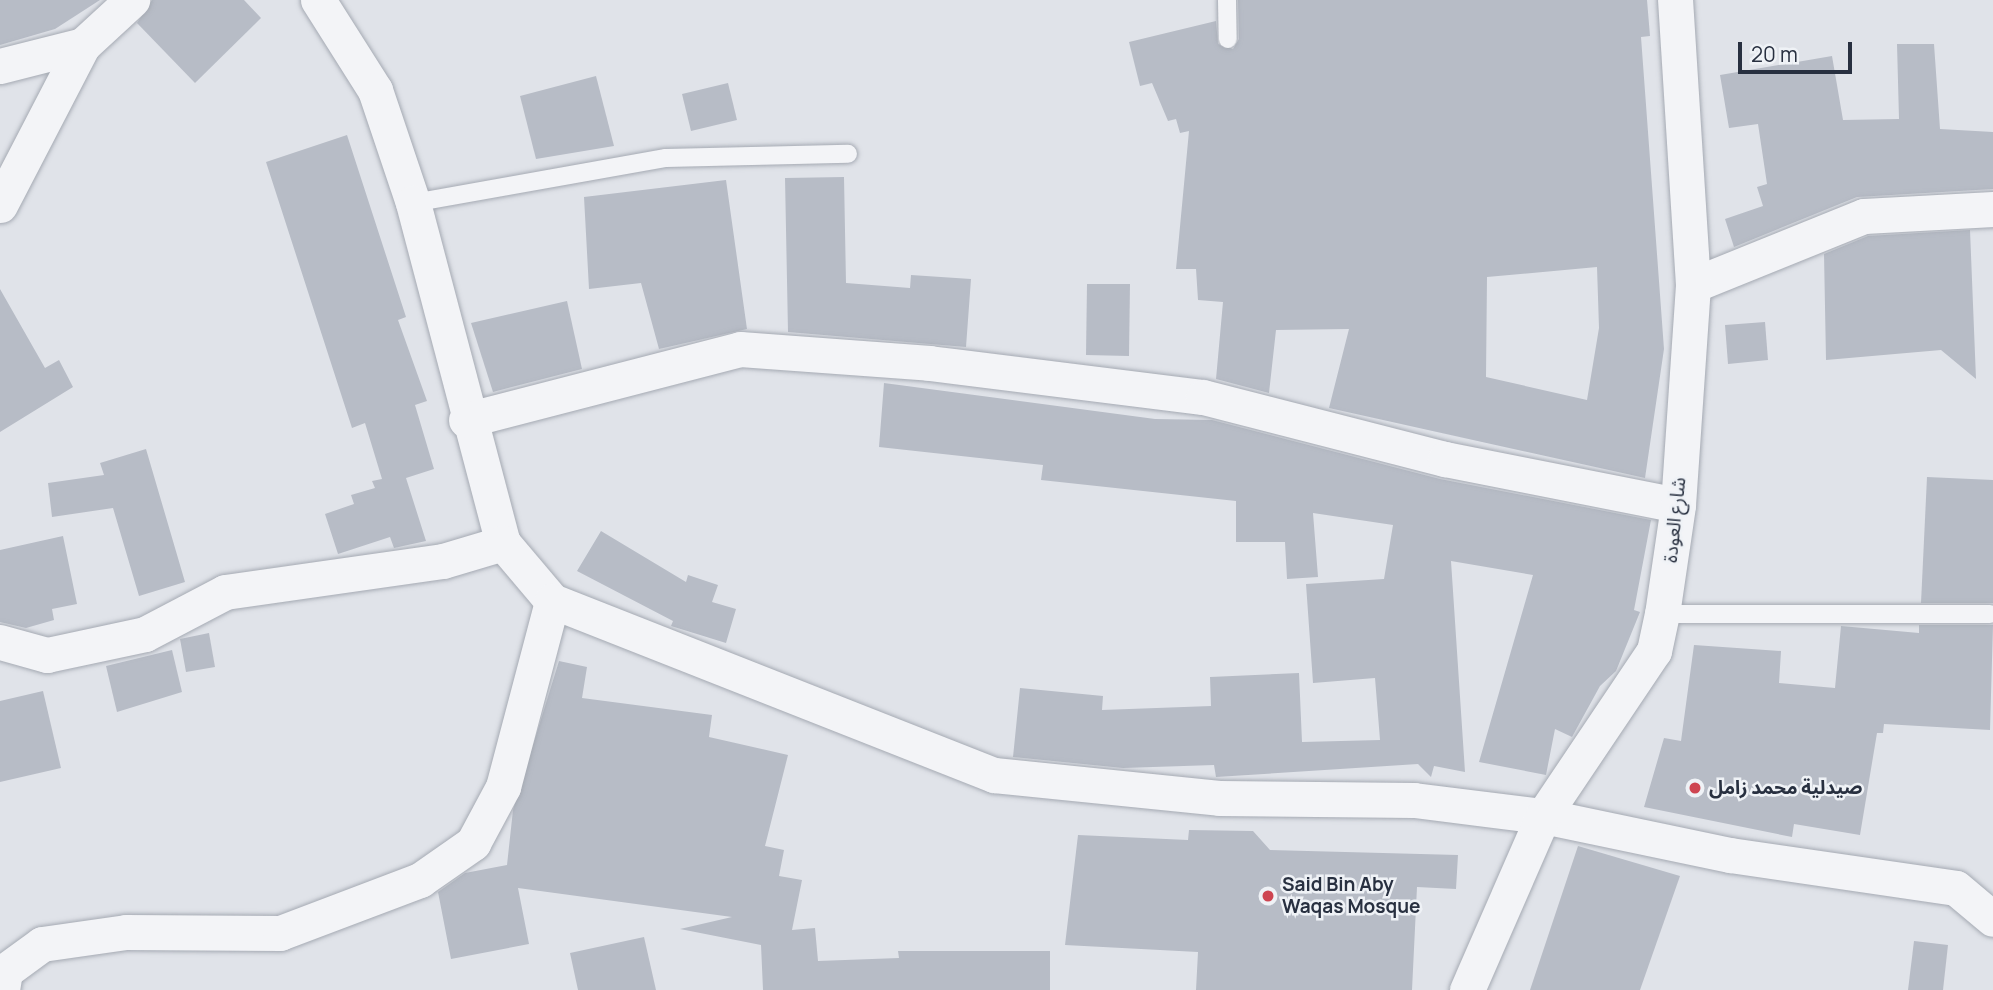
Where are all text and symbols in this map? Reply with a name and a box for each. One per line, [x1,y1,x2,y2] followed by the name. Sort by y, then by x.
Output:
[1741,28,1855,72] scale bar
[1751,40,1798,68] text: 20 m
[1659,476,1691,564] street label: شارع العودة
[1709,777,1862,799] place label: صيدلية محمد زامل
[1687,780,1703,796] marker: صيدلية محمد زامل
[1282,874,1420,918] place label: Said Bin Aby Waqas Mosque
[1260,888,1276,904] marker: Said Bin Aby Waqas Mosque

